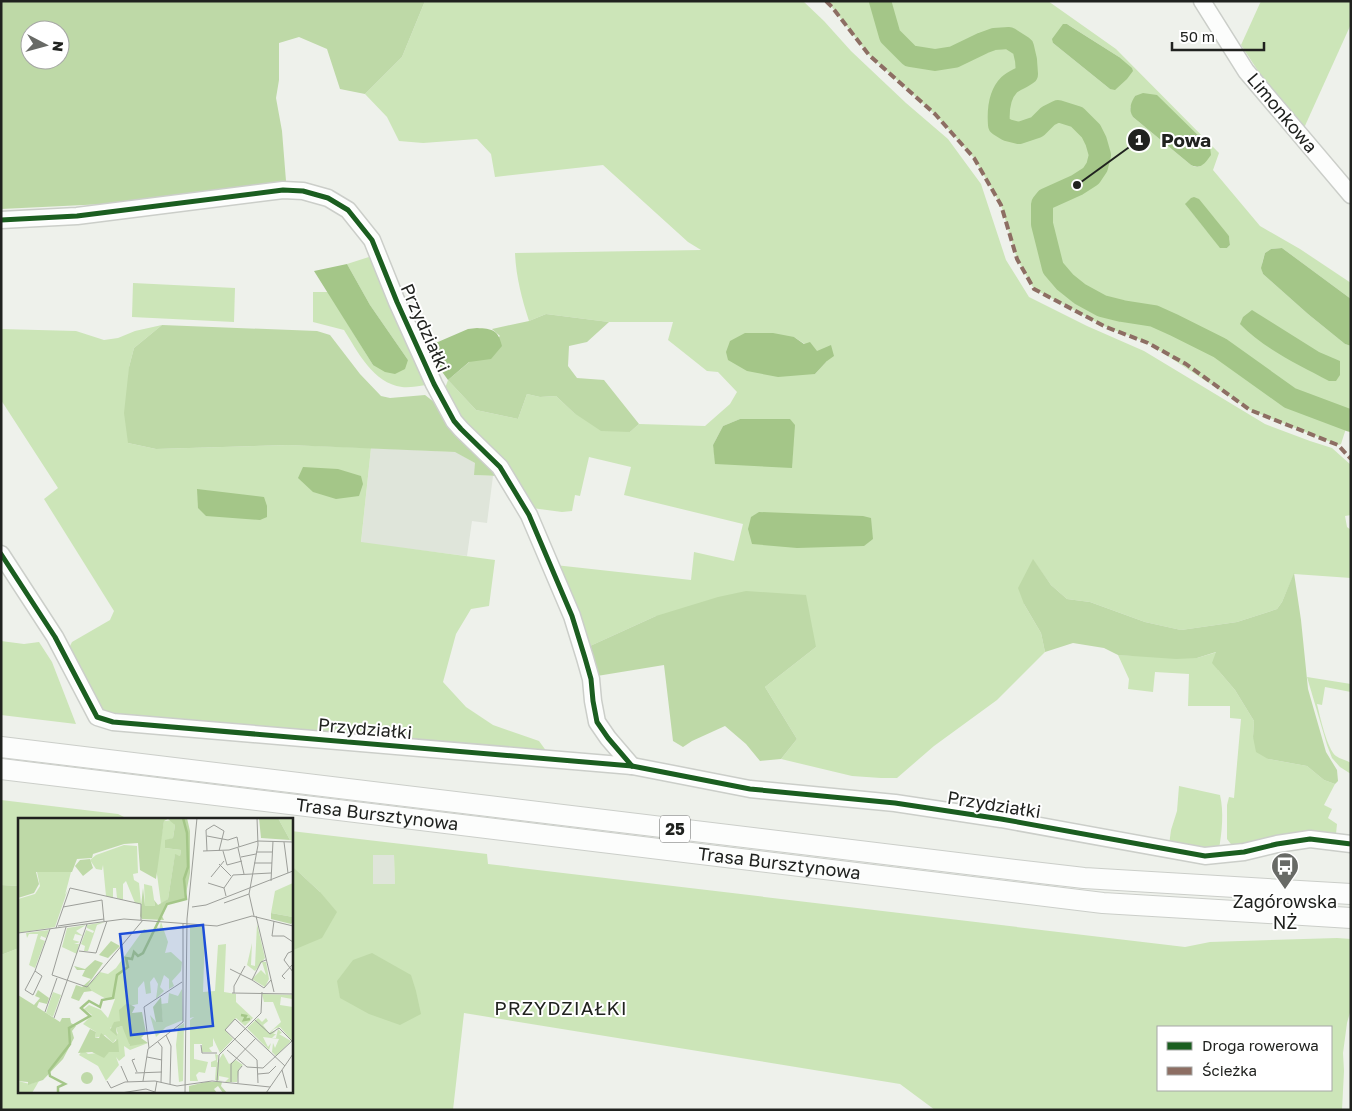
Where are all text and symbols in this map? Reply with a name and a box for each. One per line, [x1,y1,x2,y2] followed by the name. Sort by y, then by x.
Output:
[20,20,70,70] north arrow
[1172,20,1264,52] scale bar
[1180,27,1215,45] text: 50 m
[49,40,67,53] text: N
[1243,68,1323,157] street label: Limonkowa
[1126,123,1221,157] callout: Powa
[1161,128,1211,151] text: Powa
[1135,130,1143,148] text: 1
[397,280,455,375] street label: Przydziałki
[317,713,413,743] street label: Przydziałki
[946,786,1043,822] street label: Przydziałki
[295,793,460,835] street label: Trasa Bursztynowa
[660,816,690,842] road number: 25
[18,818,292,1094] inset map
[697,842,862,883] street label: Trasa Bursztynowa
[1270,851,1300,890] bus stop icon: Zagórowska NŻ
[1233,890,1337,933] place label: Zagórowska NŻ
[494,996,628,1019] district label: PRZYDZIAŁKI
[1157,1026,1332,1091] legend
[1202,1036,1319,1054] text: Droga rowerowa
[1202,1061,1257,1079] text: Ścieżka

